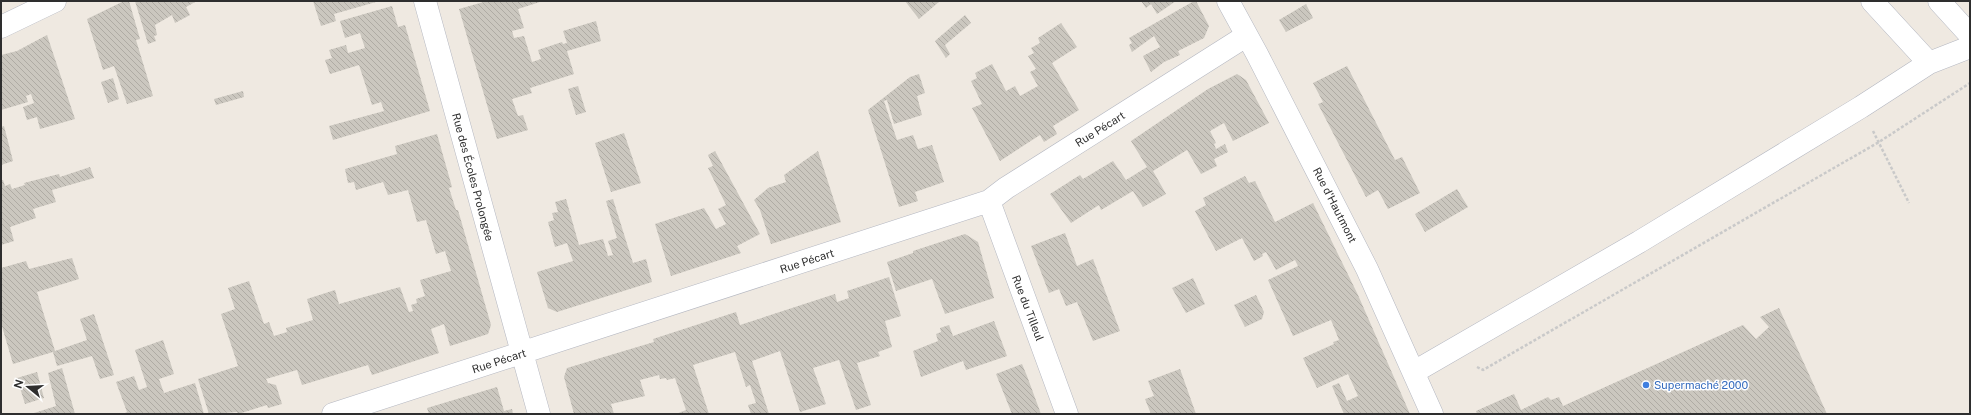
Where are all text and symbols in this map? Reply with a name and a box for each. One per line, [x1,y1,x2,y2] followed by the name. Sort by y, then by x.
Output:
[1073,109,1127,149] street label: Rue Pécart
[450,111,497,242] street label: Rue des Écoles Prolongée
[1311,165,1359,245] street label: Rue d'Hautmont
[778,247,836,275] street label: Rue Pécart
[1010,273,1046,343] street label: Rue du Tilleul
[470,347,528,375] street label: Rue Pécart
[8,367,48,407] north arrow
[11,378,26,390] text: N
[1654,379,1748,391] place label: Supermaché 2000
[1641,380,1651,390] marker: Supermaché 2000

